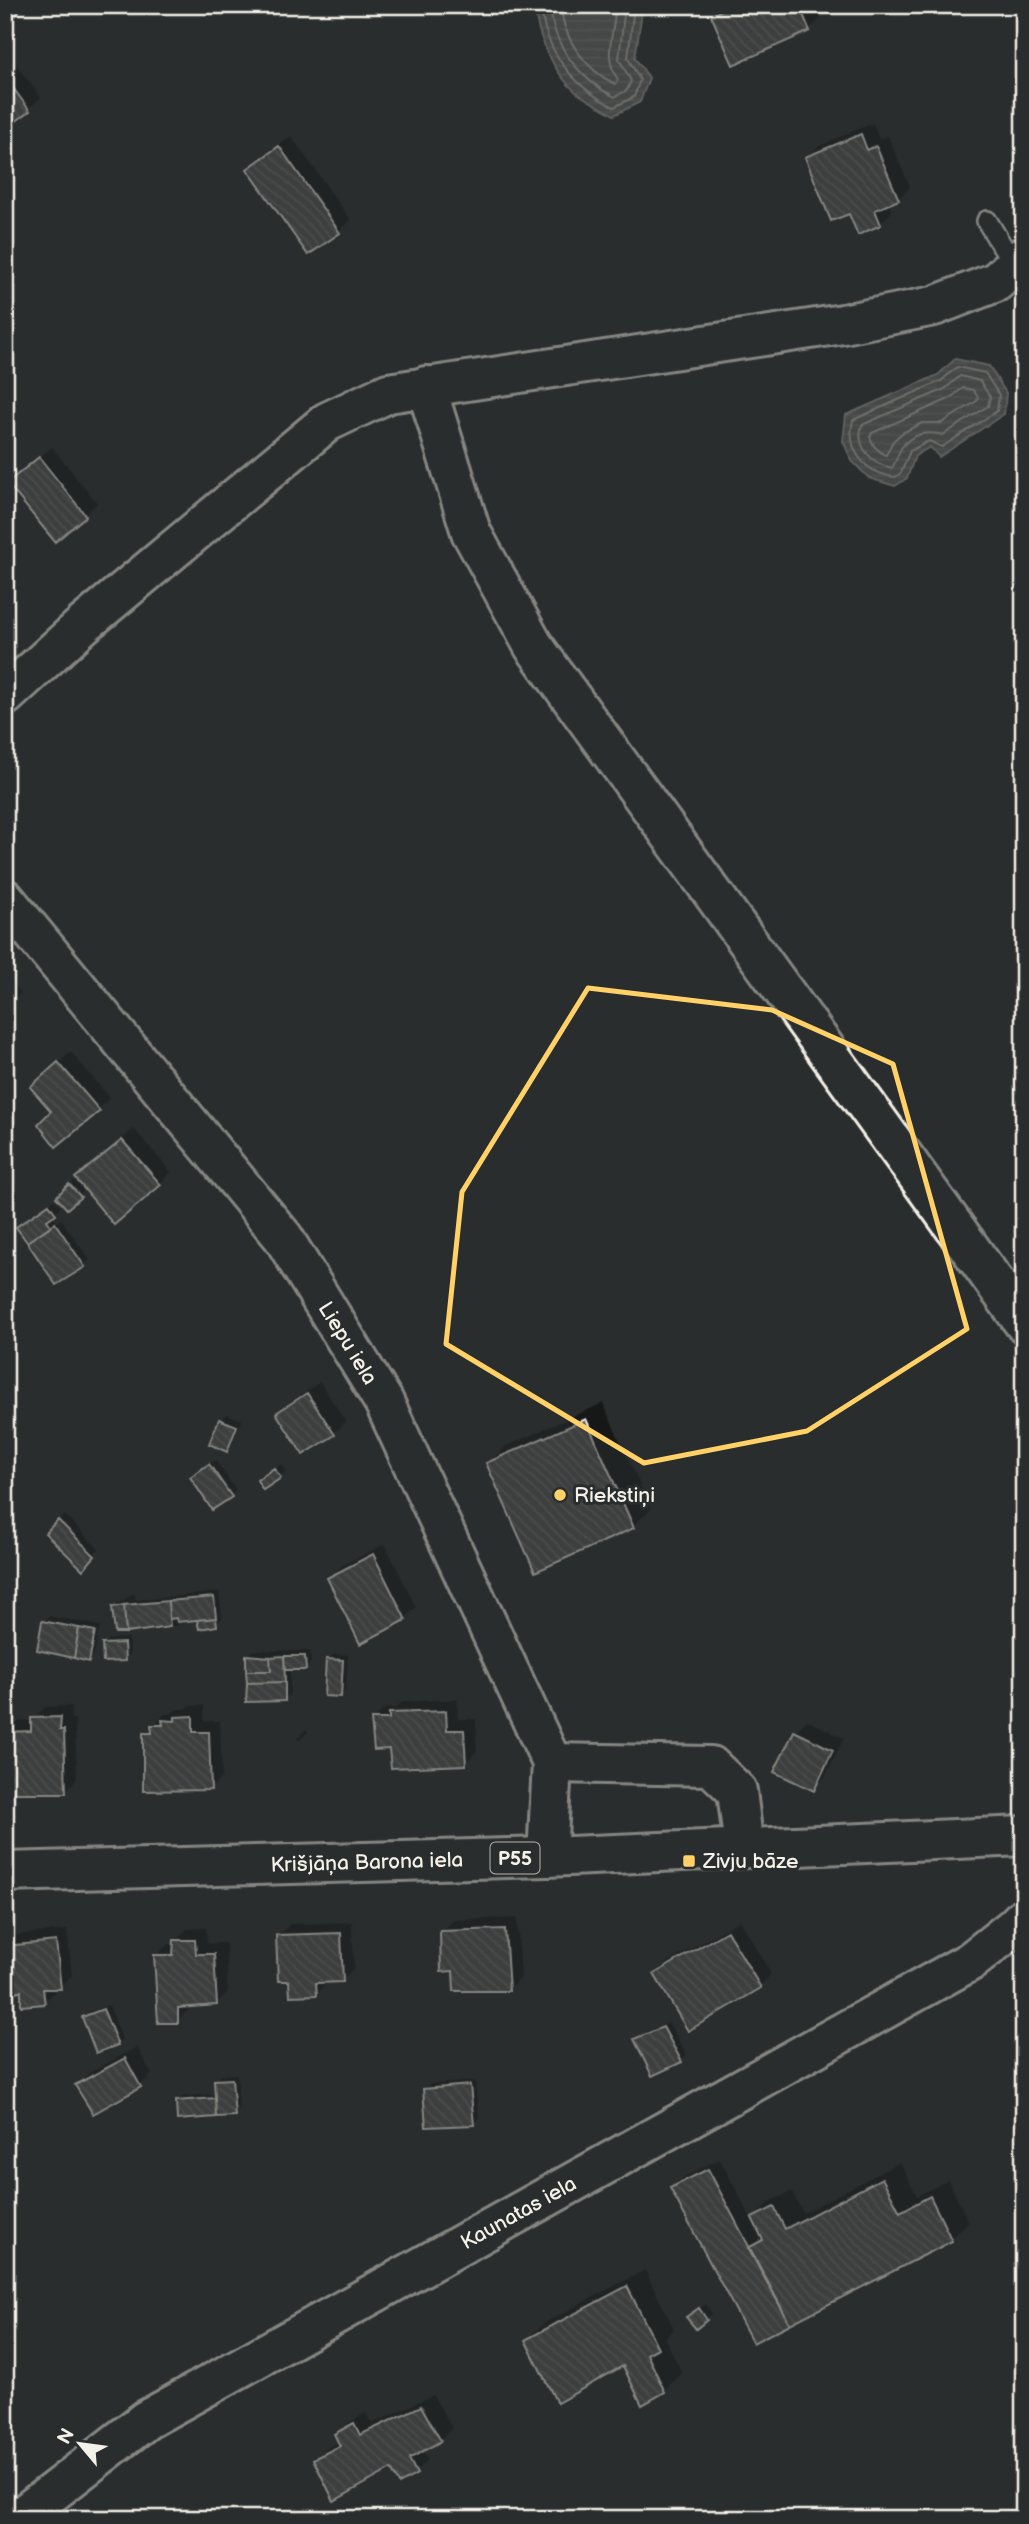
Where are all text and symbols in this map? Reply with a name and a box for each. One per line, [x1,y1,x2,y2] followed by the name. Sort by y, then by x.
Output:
[313,1297,382,1389] street label: Liepu iela
[574,1483,655,1508] place label: Riekstiņi
[552,1487,568,1503] marker: Riekstiņi
[490,1842,540,1874] road number: P55
[270,1847,464,1878] street label: Krišjāņa Barona iela
[702,1849,798,1874] place label: Zivju bāze
[681,1853,697,1869] marker: Zivju bāze
[457,2171,581,2255] street label: Kaunatas iela
[46,2408,116,2478] north arrow
[53,2425,80,2448] text: N

